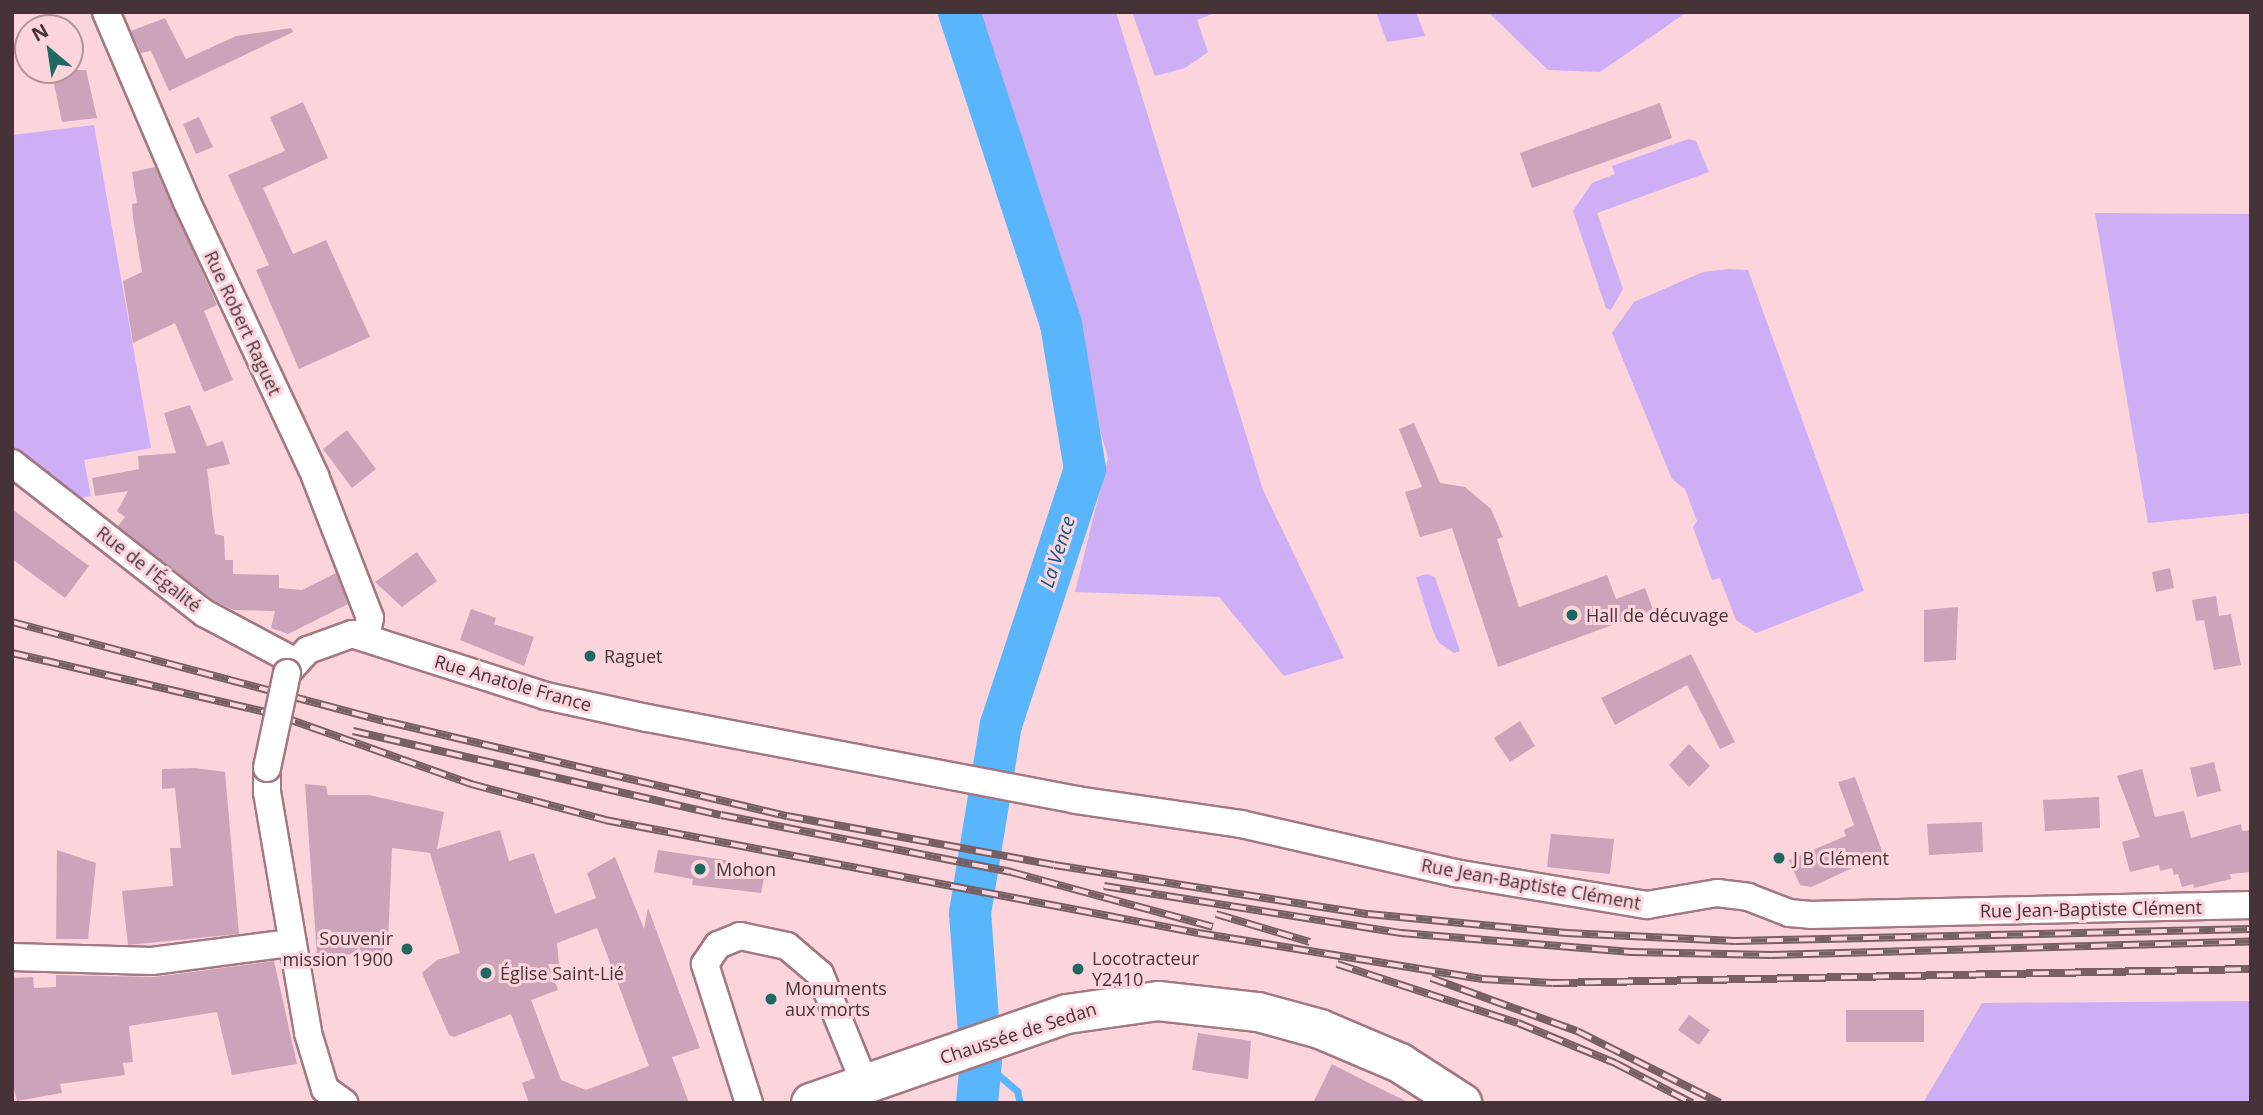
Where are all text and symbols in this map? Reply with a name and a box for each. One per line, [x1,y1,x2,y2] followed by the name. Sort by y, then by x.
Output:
[14,14,84,84] north arrow
[27,17,53,48] text: N
[200,247,286,399] street label: Rue Robert Raguet
[1036,513,1080,591] water label: La Vence
[92,522,206,616] street label: Rue de l'Égalité
[1586,604,1728,626] place label: Hall de décuvage
[1564,607,1580,623] marker: Hall de décuvage
[604,645,662,667] place label: Raguet
[582,648,598,664] marker: Raguet
[432,650,594,716] street label: Rue Anatole France
[1793,847,1889,869] place label: J B Clément
[1771,850,1787,866] marker: J B Clément
[1420,854,1642,914] street label: Rue Jean-Baptiste Clément
[716,858,776,880] place label: Mohon
[690,859,710,879] marker: Mohon
[1980,896,2202,922] street label: Rue Jean-Baptiste Clément
[282,928,393,970] place label: Souvenir mission 1900
[399,941,415,957] marker: Souvenir mission 1900
[1092,948,1199,990] place label: Locotracteur Y2410
[1070,961,1086,977] marker: Locotracteur Y2410
[500,962,624,984] place label: Église Saint-Lié
[478,965,494,981] marker: Église Saint-Lié
[785,978,887,1020] place label: Monuments aux morts
[763,991,779,1007] marker: Monuments aux morts
[937,997,1099,1069] street label: Chaussée de Sedan

